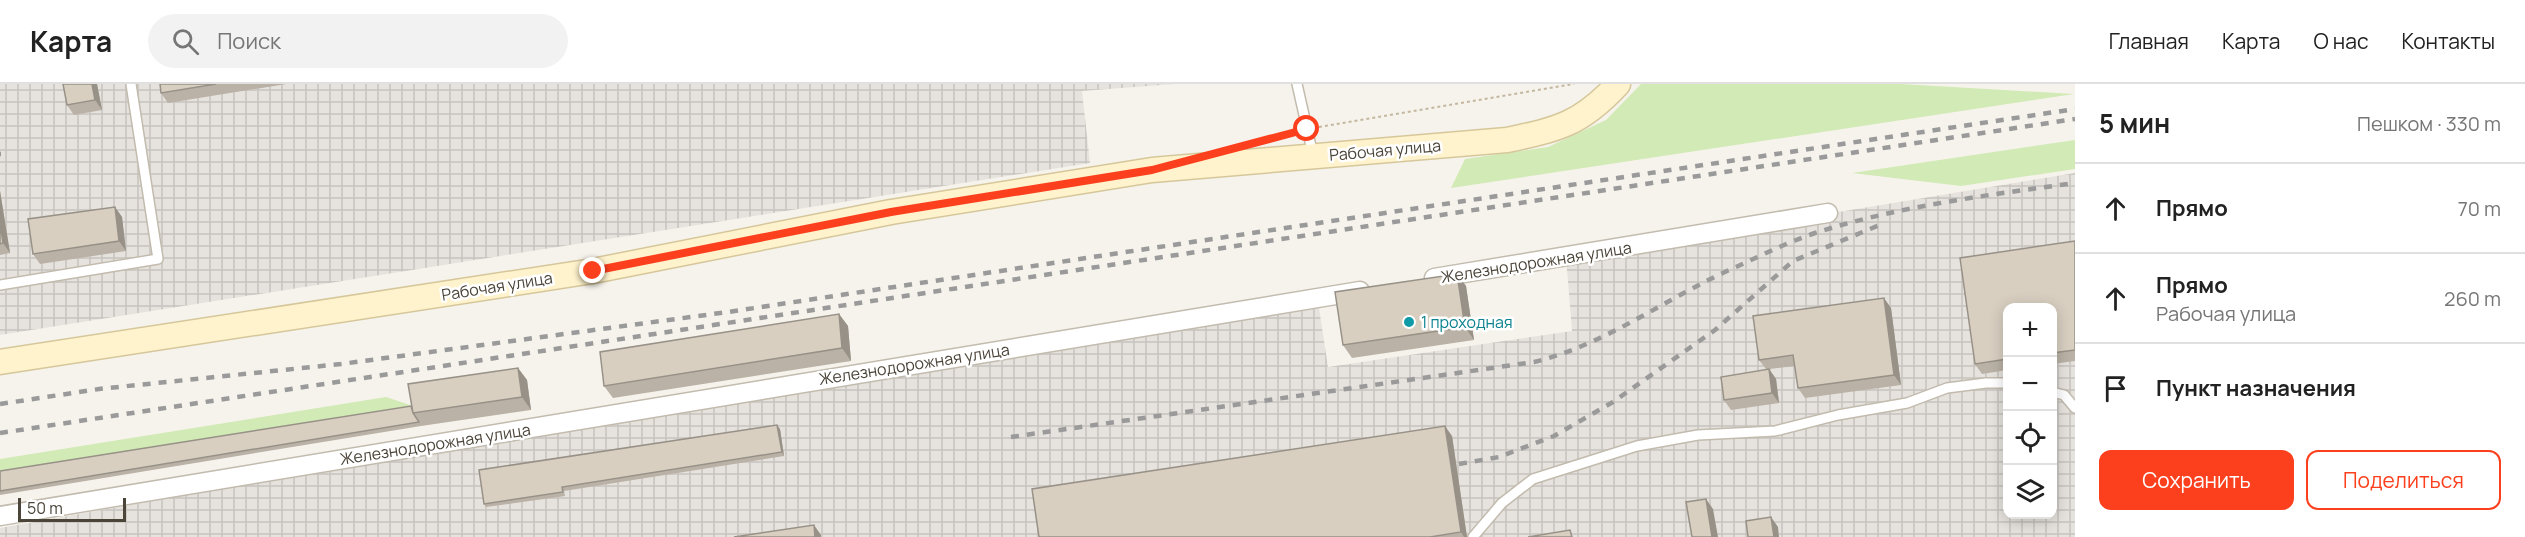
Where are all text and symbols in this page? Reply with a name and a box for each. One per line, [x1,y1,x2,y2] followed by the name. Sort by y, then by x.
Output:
[148,14,568,68] search box
[30,22,112,60] text: Карта
[169,25,202,58] icon: search
[217,26,281,56] text: Поиск
[2109,27,2189,55] text: Главная
[2222,27,2280,55] text: Карта
[2313,27,2369,55] text: О нас
[2402,27,2495,55] text: Контакты
[2099,105,2170,141] text: 5 мин
[2357,110,2501,137] text: Пешком · 330 m
[1293,115,1319,141] route start
[1328,134,1442,166] street label: Рабочая улица
[2099,192,2132,225] icon: ahead
[2156,193,2228,223] text: Прямо
[2458,195,2501,222] text: 70 m
[1439,236,1633,288] street label: Железнодорожная улица
[579,257,605,283] route end
[440,266,554,306] street label: Рабочая улица
[2156,270,2228,300] text: Прямо
[2099,282,2132,315] icon: ahead
[2444,285,2501,312] text: 260 m
[2156,300,2296,327] text: Рабочая улица
[2003,303,2057,519] map controls
[2003,303,2057,357] button: +
[1421,311,1513,333] place label: 1 проходная
[1402,315,1416,329] marker: 1 проходная
[817,338,1011,390] street label: Железнодорожная улица
[2003,357,2057,411] button: −
[2099,372,2132,405] icon: arrive
[2156,373,2356,403] text: Пункт назначения
[2003,411,2057,465] button: locate
[338,418,532,470] street label: Железнодорожная улица
[2099,450,2294,510] button: Сохранить
[2306,450,2501,510] button: Поделиться
[2003,465,2057,519] button: layers
[18,495,126,522] scale bar
[27,497,63,519] text: 50 m

